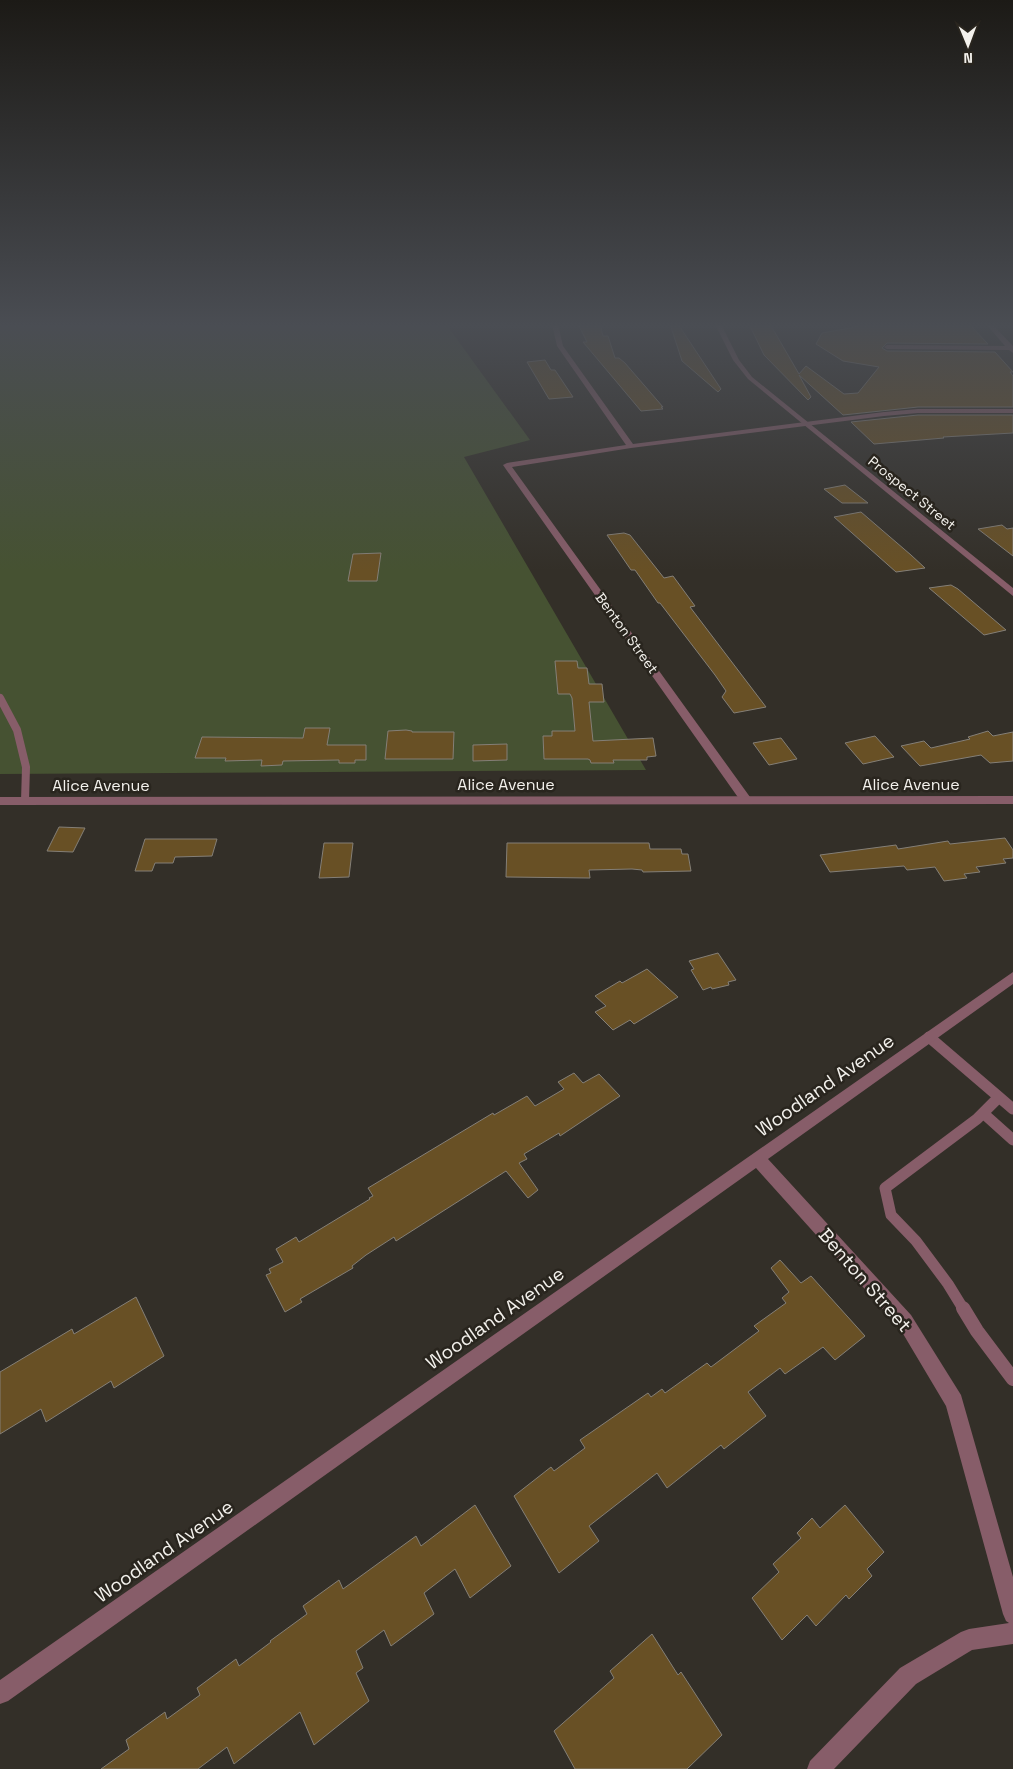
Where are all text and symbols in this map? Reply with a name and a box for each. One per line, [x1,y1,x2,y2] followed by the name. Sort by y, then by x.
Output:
[943,20,993,70] north arrow
[963,49,973,67] text: N
[864,452,960,534] street label: Prospect Street
[592,589,662,677] street label: Benton Street
[457,774,555,795] street label: Alice Avenue
[862,774,960,795] street label: Alice Avenue
[52,775,150,796] street label: Alice Avenue
[751,1028,899,1142] street label: Woodland Avenue
[813,1223,917,1337] street label: Benton Street
[421,1261,569,1375] street label: Woodland Avenue
[90,1494,238,1608] street label: Woodland Avenue

